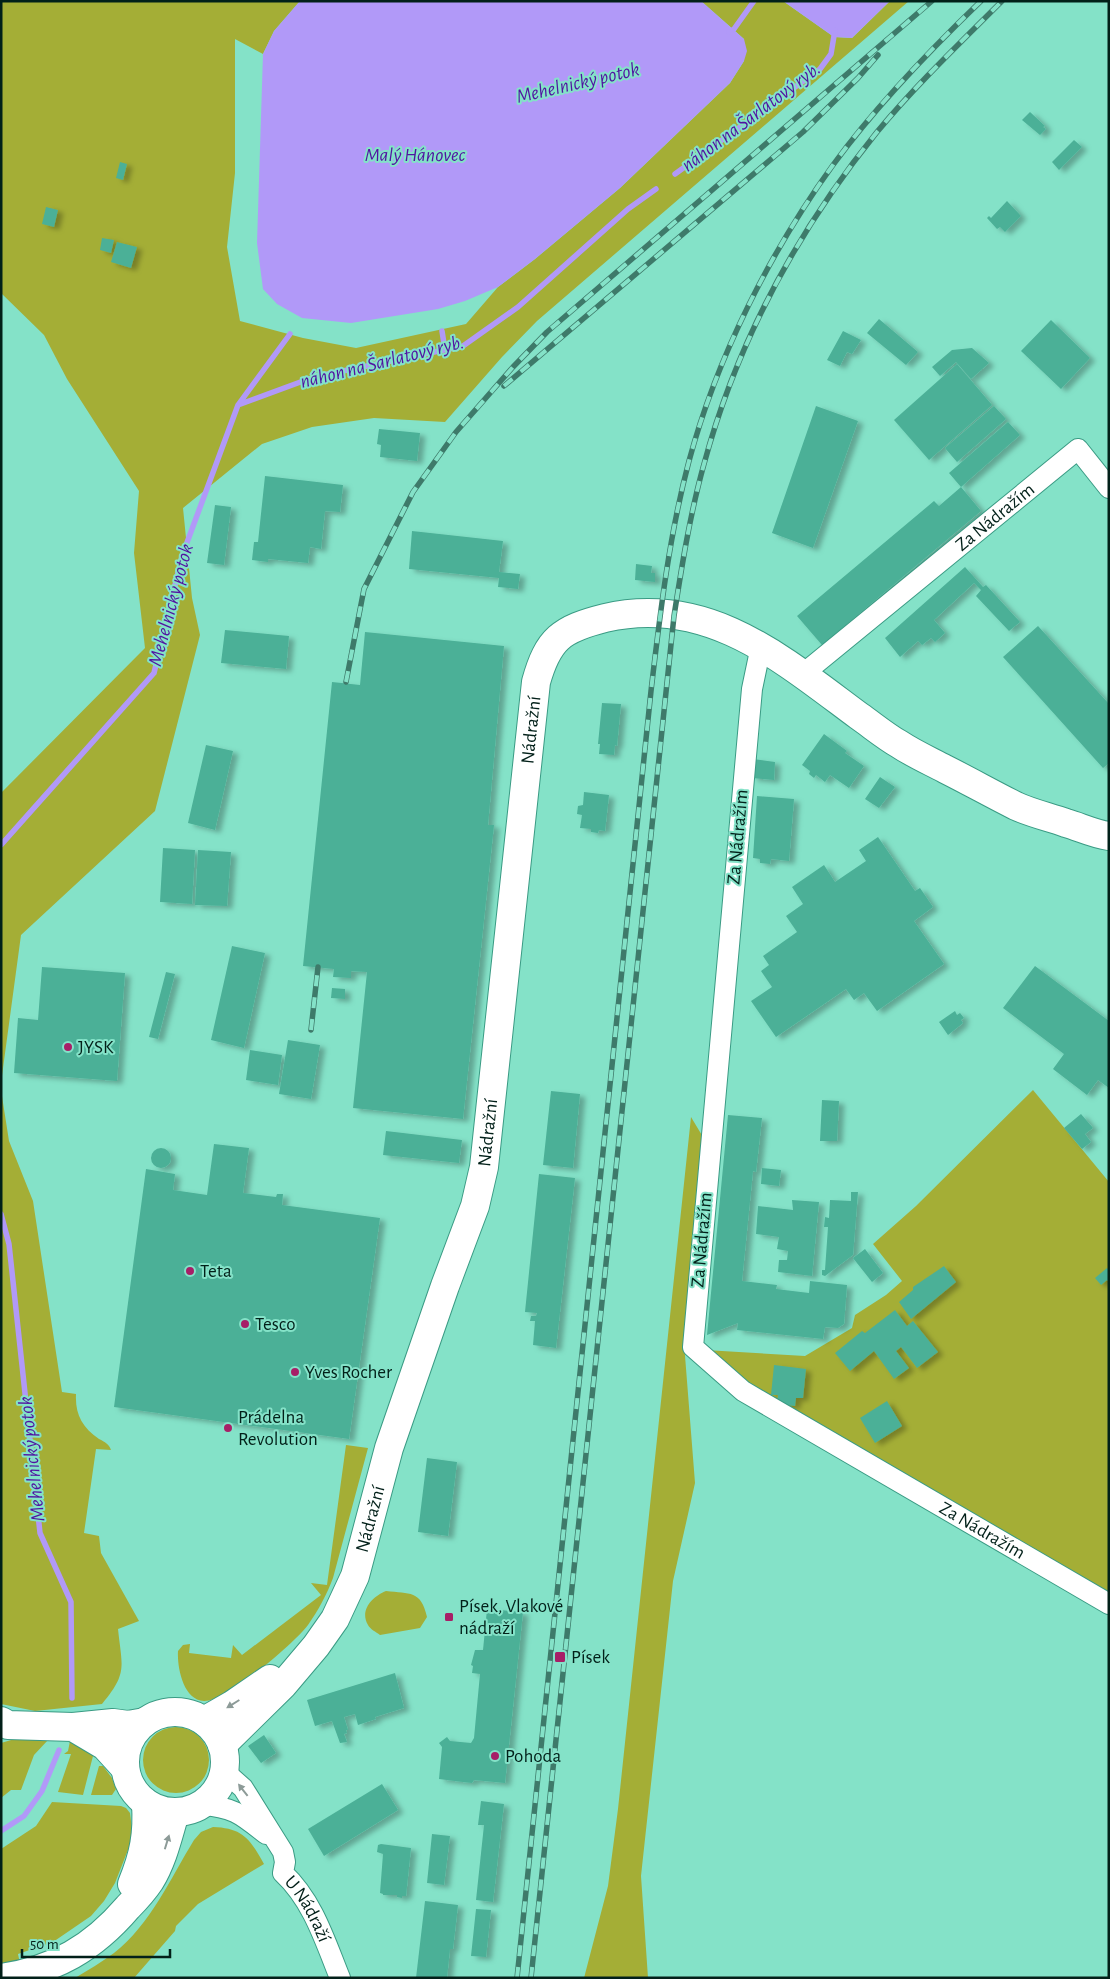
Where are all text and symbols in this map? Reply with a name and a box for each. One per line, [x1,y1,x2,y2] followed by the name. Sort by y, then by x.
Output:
[677,58,824,175] water label: náhon na Šarlatový ryb.
[514,59,642,107] water label: Mehelnický potok
[365,145,465,165] water label: Malý Hánovec
[298,331,466,392] water label: náhon na Šarlatový ryb.
[952,479,1038,555] street label: Za Nádražím
[145,542,197,668] water label: Mehelnický potok
[518,695,544,765] street label: Nádražní
[724,789,752,885] street label: Za Nádražím
[78,1038,114,1057] place label: JYSK
[62,1041,74,1053] marker: JYSK
[475,1097,501,1168] street label: Nádražní
[688,1192,716,1288] street label: Za Nádražím
[200,1262,232,1281] place label: Teta
[184,1265,196,1277] marker: Teta
[255,1315,296,1334] place label: Tesco
[239,1318,251,1330] marker: Tesco
[305,1363,392,1382] place label: Yves Rocher
[289,1366,301,1378] marker: Yves Rocher
[15,1395,49,1523] water label: Mehelnický potok
[238,1408,318,1449] place label: Prádelna Revolution
[222,1422,234,1434] marker: Prádelna Revolution
[352,1483,388,1554] street label: Nádražní
[936,1498,1028,1562] street label: Za Nádražím
[459,1597,563,1638] place label: Písek, Vlakové nádraží
[443,1611,455,1623] marker: Písek, Vlakové nádraží
[571,1648,610,1667] place label: Písek
[553,1650,567,1664] marker: Písek
[227,1699,240,1709] one-way arrow
[505,1747,561,1766] place label: Pohoda
[489,1750,501,1762] marker: Pohoda
[238,1784,249,1797] one-way arrow
[163,1834,171,1849] one-way arrow
[281,1872,334,1945] street label: U Nádraží
[22,1926,170,1958] scale bar
[30,1937,59,1952] text: 50 m

